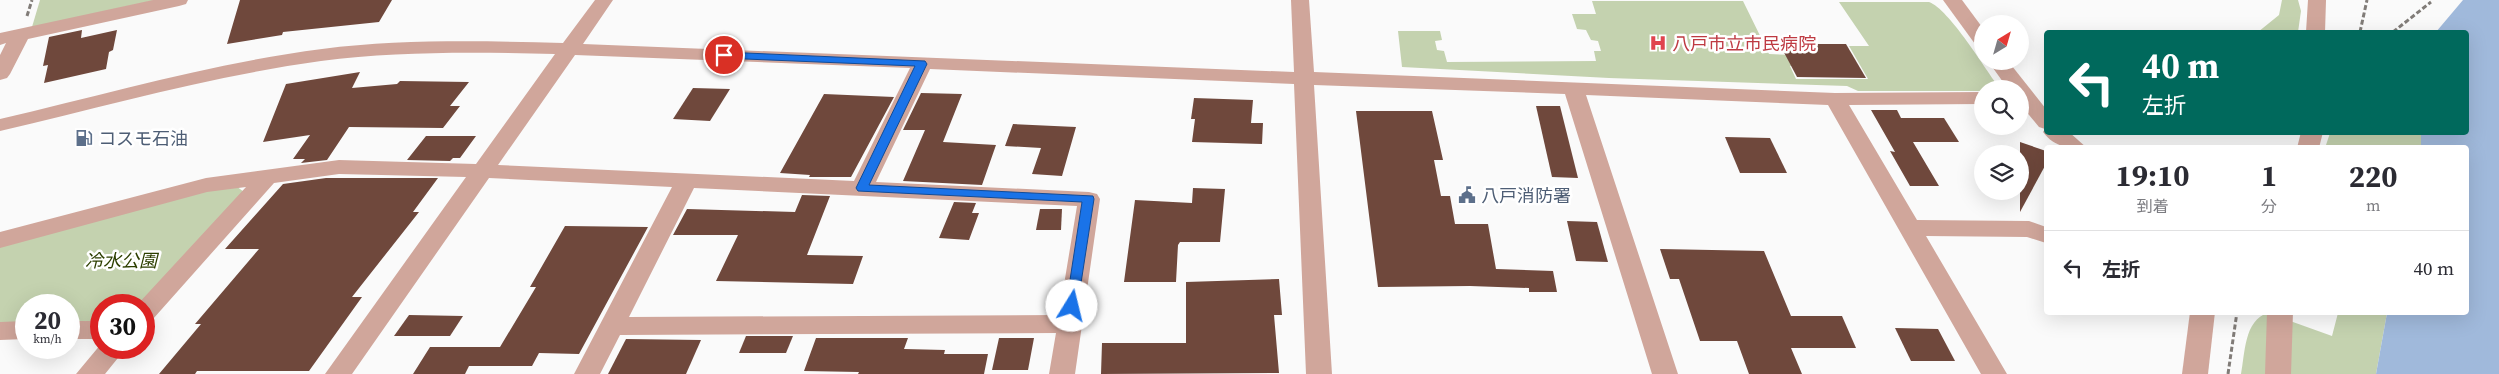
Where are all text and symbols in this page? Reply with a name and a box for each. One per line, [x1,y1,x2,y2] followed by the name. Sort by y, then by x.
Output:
[1974,15,2029,70] north arrow
[1974,15,2029,200] map controls
[1672,31,1816,56] place label: 八戸市立市民病院
[1648,33,1668,53] hospital icon: 八戸市立市民病院
[703,34,745,76] pin
[710,41,738,69] icon: arrive
[2142,42,2219,90] text: 40 m
[2059,50,2124,115] icon: left
[1974,80,2029,135] button: search
[2142,90,2186,120] text: 左折
[98,126,188,151] place label: コスモ石油
[74,128,94,148] fuel station icon: コスモ石油
[1974,145,2029,200] button: layers
[2115,155,2190,196] text: 19:10
[2261,155,2277,196] text: 1
[2349,156,2398,197] text: 220
[1481,183,1571,208] place label: 八戸消防署
[1457,185,1477,205] public building icon: 八戸消防署
[2366,194,2380,216] text: m
[2136,195,2169,217] text: 到着
[2261,195,2277,217] text: 分
[85,248,160,273] park label: 冷水公園
[2059,254,2087,282] icon: left
[2413,255,2454,281] text: 40 m
[2102,256,2140,282] text: 左折
[1045,279,1097,331] position arrow
[90,294,155,359] speed limit sign: 30
[34,303,61,337] text: 20
[33,331,62,347] text: km/h

